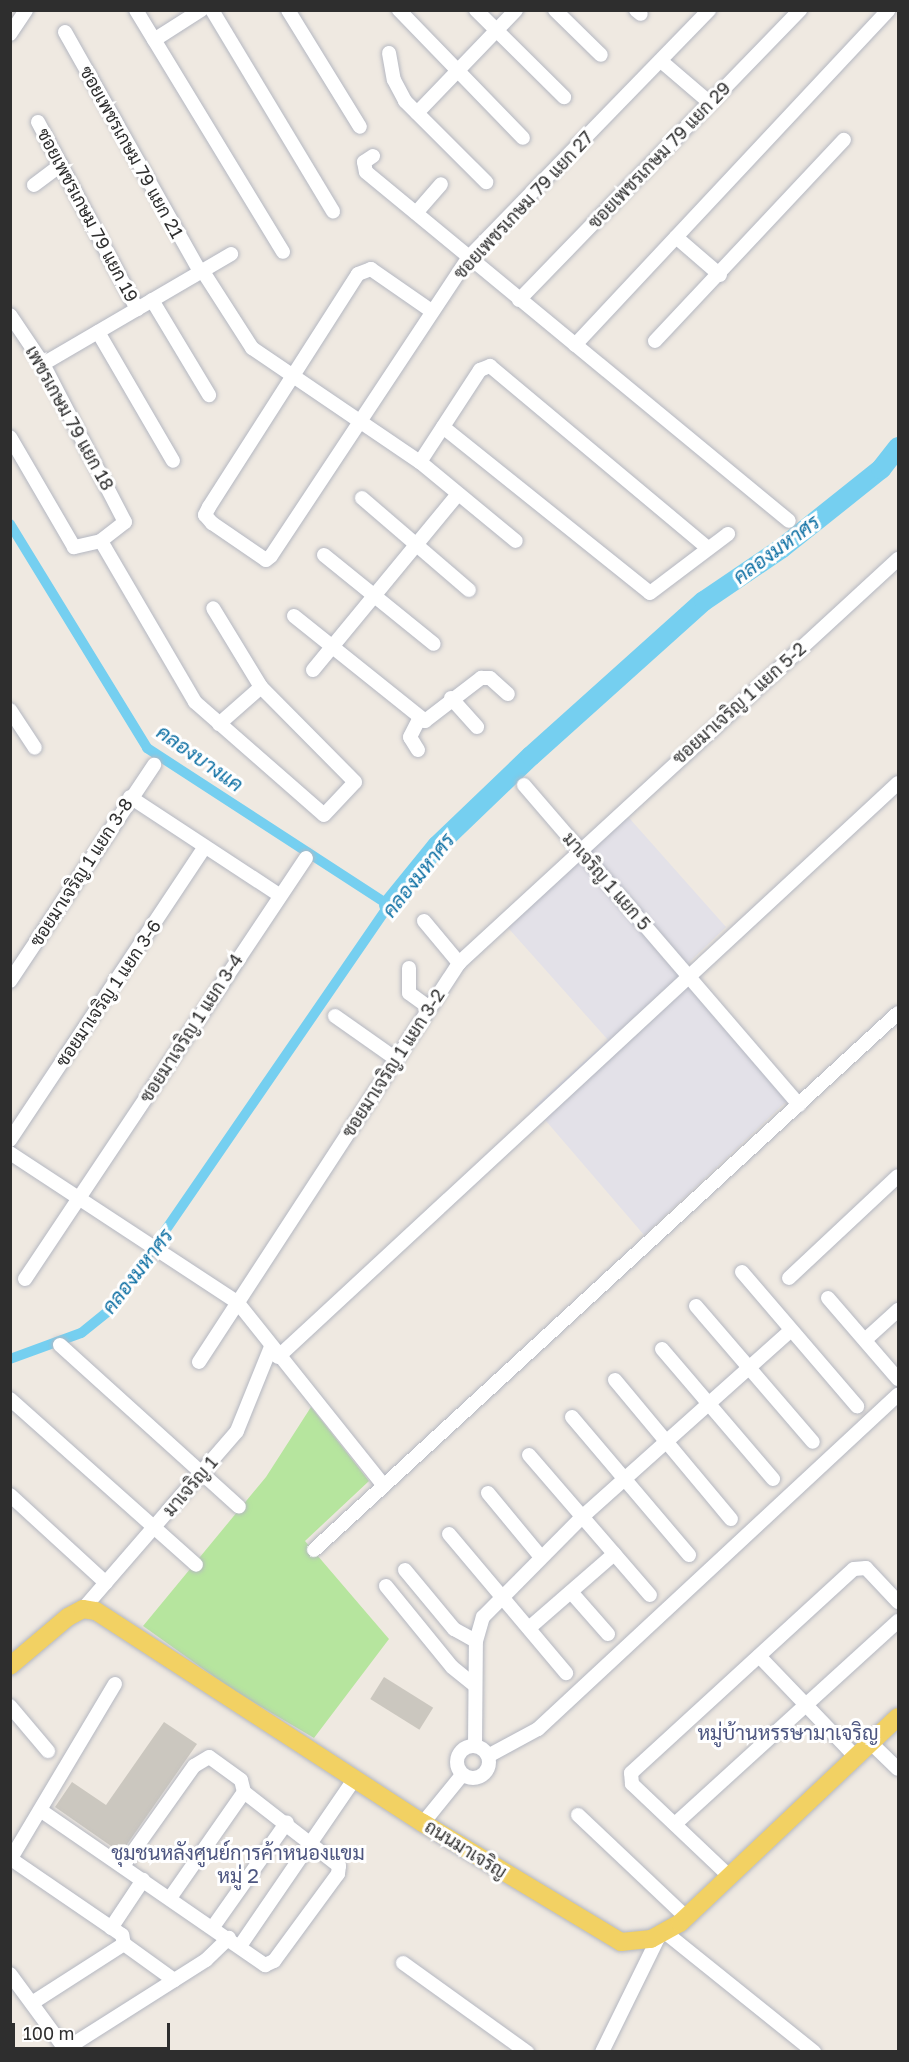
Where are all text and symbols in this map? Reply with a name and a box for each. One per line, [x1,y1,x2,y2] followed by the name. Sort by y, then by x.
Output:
[76,62,188,242] street label: ซอยเพชรเกษม 79 แยก 21
[583,77,735,233] street label: ซอยเพชรเกษม 79 แยก 29
[33,124,143,306] street label: ซอยเพชรเกษม 79 แยก 19
[449,127,597,283] street label: ซอยเพชรเกษม 79 แยก 27
[21,342,119,494] street label: เพชรเกษม 79 แยก 18
[728,510,824,588] water label: คลองมหาศร
[668,637,810,769] street label: ซอยมาเจริญ 1 แยก 5-2
[152,720,248,796] water label: คลองบางแค
[25,794,137,950] street label: ซอยมาเจริญ 1 แยก 3-8
[377,828,459,922] water label: คลองมหาศร
[559,828,655,934] street label: มาเจริญ 1 แยก 5
[51,915,165,1071] street label: ซอยมาเจริญ 1 แยก 3-6
[135,950,247,1106] street label: ซอยมาเจริญ 1 แยก 3-4
[337,985,449,1141] street label: ซอยมาเจริญ 1 แยก 3-2
[96,1224,178,1318] water label: คลองมหาศร
[158,1452,222,1520] street label: มาเจริญ 1
[697,1720,879,1744] district label: หมู่บ้านหรรษามาเจริญ
[421,1815,511,1883] street label: ถนนมาเจริญ
[111,1840,365,1887] district label: ชุมชนหลังศูนย์การค้าหนองแขม หมู่ 2
[15,2011,172,2049] scale bar
[23,2022,74,2044] text: 100 m

